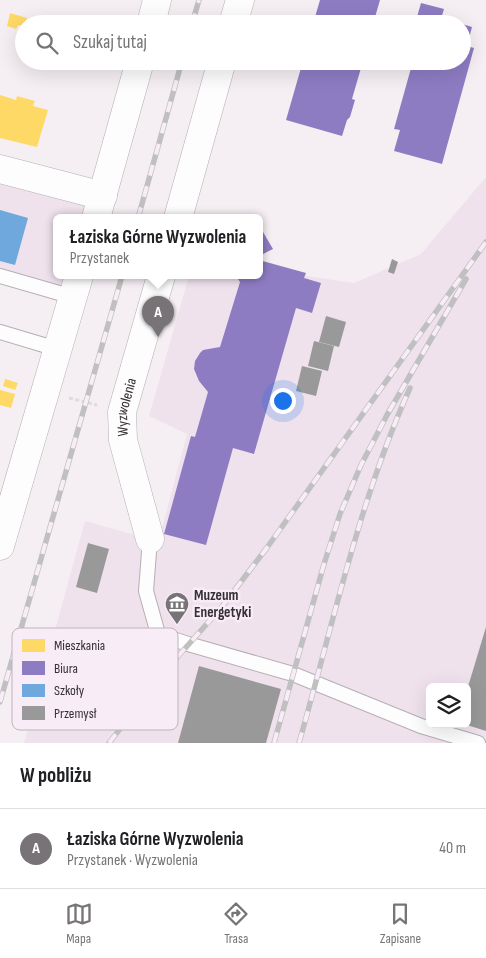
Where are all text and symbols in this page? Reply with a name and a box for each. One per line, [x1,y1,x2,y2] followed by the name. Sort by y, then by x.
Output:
[15,15,471,70] search box
[33,29,61,57] icon: search
[73,31,147,54] text: Szukaj tutaj
[53,214,263,279] popup
[70,226,246,249] text: Łaziska Górne Wyzwolenia
[70,249,129,268] text: Przystanek
[142,296,174,337] pin: A
[112,376,141,437] street label: Wyzwolenia
[270,388,296,414] your location
[194,586,251,622] place label: Muzeum Energetyki
[164,591,190,625] museum icon: Muzeum Energetyki
[12,628,178,730] legend
[54,637,105,654] text: Mieszkania
[54,660,78,677] text: Biura
[54,682,85,699] text: Szkoły
[426,683,471,728] map controls
[426,683,471,728] button: layers
[54,705,97,722] text: Przemysł
[20,763,91,788] text: W pobliżu
[67,828,244,851] text: Łaziska Górne Wyzwolenia
[32,839,40,858] text: A
[439,839,466,858] text: 40 m
[67,851,198,870] text: Przystanek · Wyzwolenia
[65,900,93,947] tab: Mapa
[222,900,250,947] tab: Trasa
[380,900,421,947] tab: Zapisane

